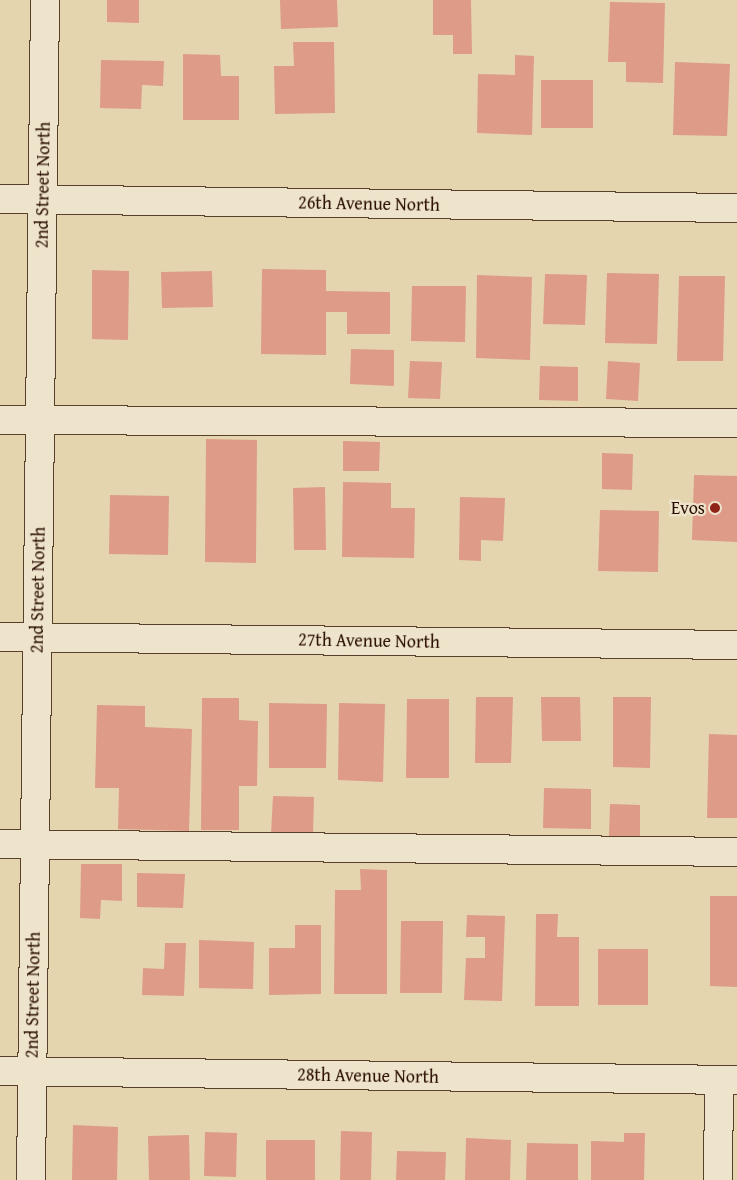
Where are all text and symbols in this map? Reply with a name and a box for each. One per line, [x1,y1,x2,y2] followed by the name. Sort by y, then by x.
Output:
[31,121,55,249] street label: 2nd Street North
[298,192,440,216] street label: 26th Avenue North
[671,497,705,519] place label: Evos
[709,502,721,514] marker: Evos
[26,526,50,654] street label: 2nd Street North
[298,629,440,653] street label: 27th Avenue North
[21,931,45,1059] street label: 2nd Street North
[297,1064,439,1088] street label: 28th Avenue North

